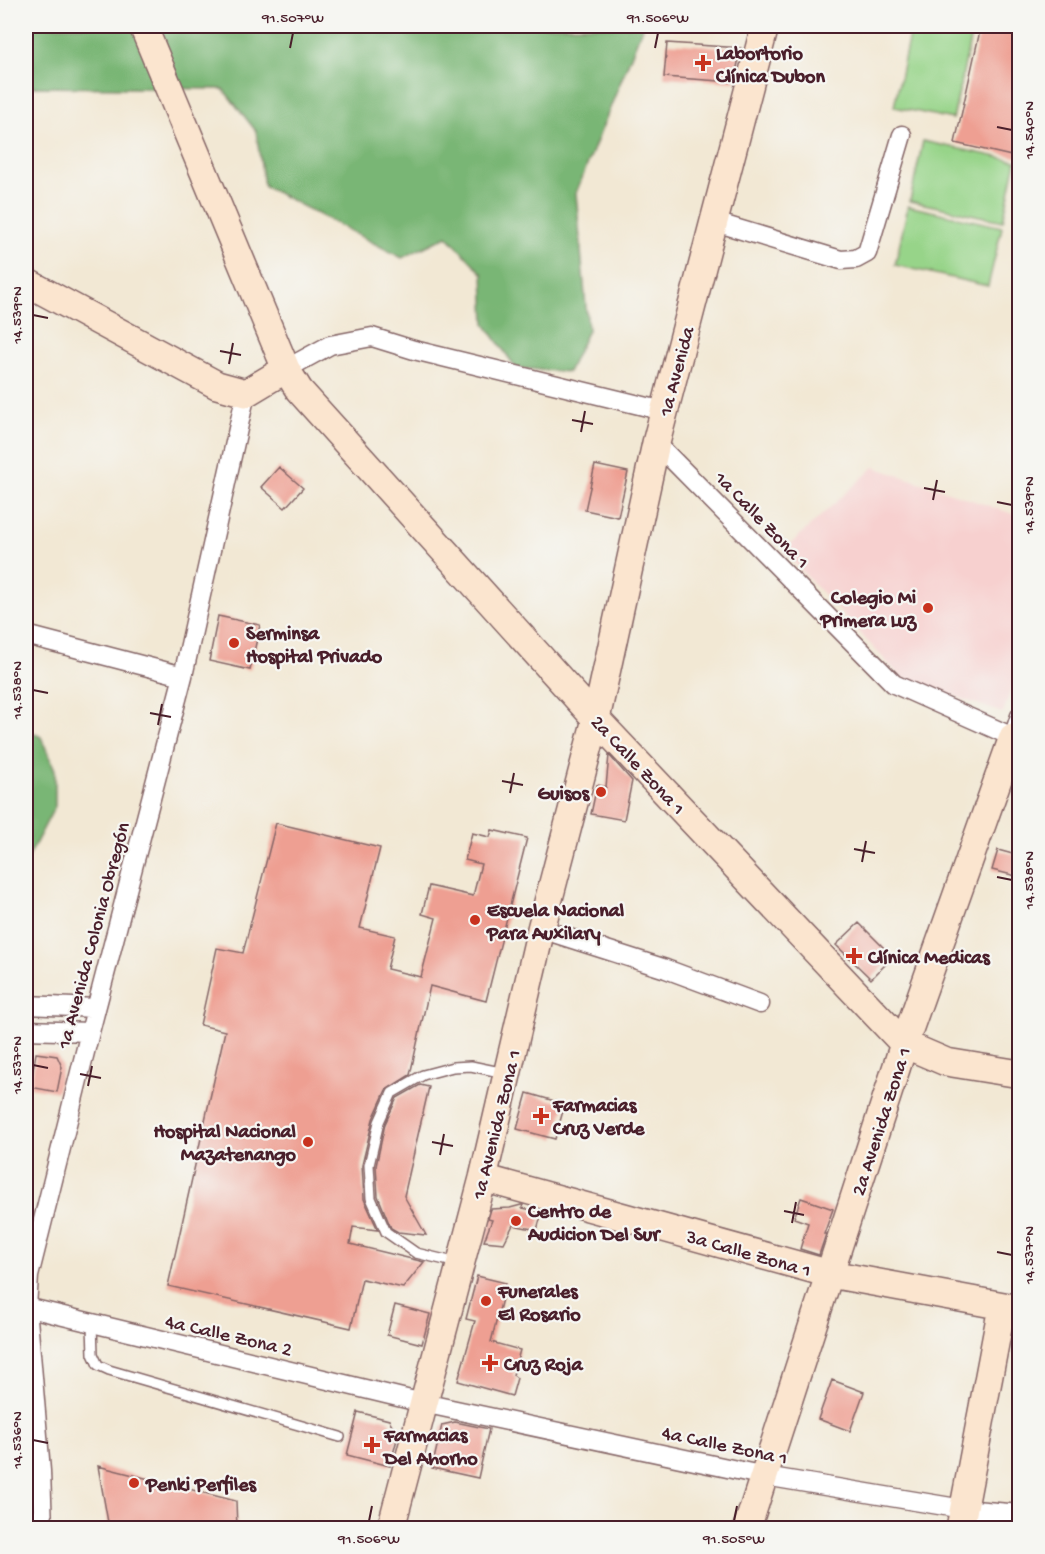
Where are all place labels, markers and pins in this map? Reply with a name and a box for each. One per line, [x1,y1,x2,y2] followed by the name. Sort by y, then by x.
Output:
[715,44,825,90] place label: Labortorio Clínica Dubon
[694,54,712,72] marker: Labortorio Clínica Dubon
[820,588,917,634] place label: Colegio Mi Primera Luz
[921,601,935,615] marker: Colegio Mi Primera Luz
[246,624,383,670] place label: Serminsa Hospital Privado
[227,636,241,650] marker: Serminsa Hospital Privado
[538,784,591,807] place label: Guisos
[594,785,608,799] marker: Guisos
[486,901,625,947] place label: Escuela Nacional Para Auxilary
[468,913,482,927] marker: Escuela Nacional Para Auxilary
[845,947,863,965] marker: Clínica Medicas
[867,948,991,971] place label: Clínica Medicas
[552,1096,645,1142] place label: Farmacias Cruz Verde
[534,1109,548,1123] marker: Farmacias Cruz Verde
[154,1122,297,1168] place label: Hospital Nacional Mazatenango
[301,1135,315,1149] marker: Hospital Nacional Mazatenango
[527,1202,661,1248] place label: Centro de Audicion Del Sur
[509,1214,523,1228] marker: Centro de Audicion Del Sur
[497,1282,581,1328] place label: Funerales El Rosario
[479,1294,493,1308] marker: Funerales El Rosario
[481,1354,499,1372] marker: Cruz Roja
[503,1355,584,1378] place label: Cruz Roja
[382,1426,478,1472] place label: Farmacias Del Ahorho
[365,1438,379,1452] marker: Farmacias Del Ahorho
[145,1474,257,1498] place label: Penki Perfiles
[127,1476,141,1490] marker: Penki Perfiles

